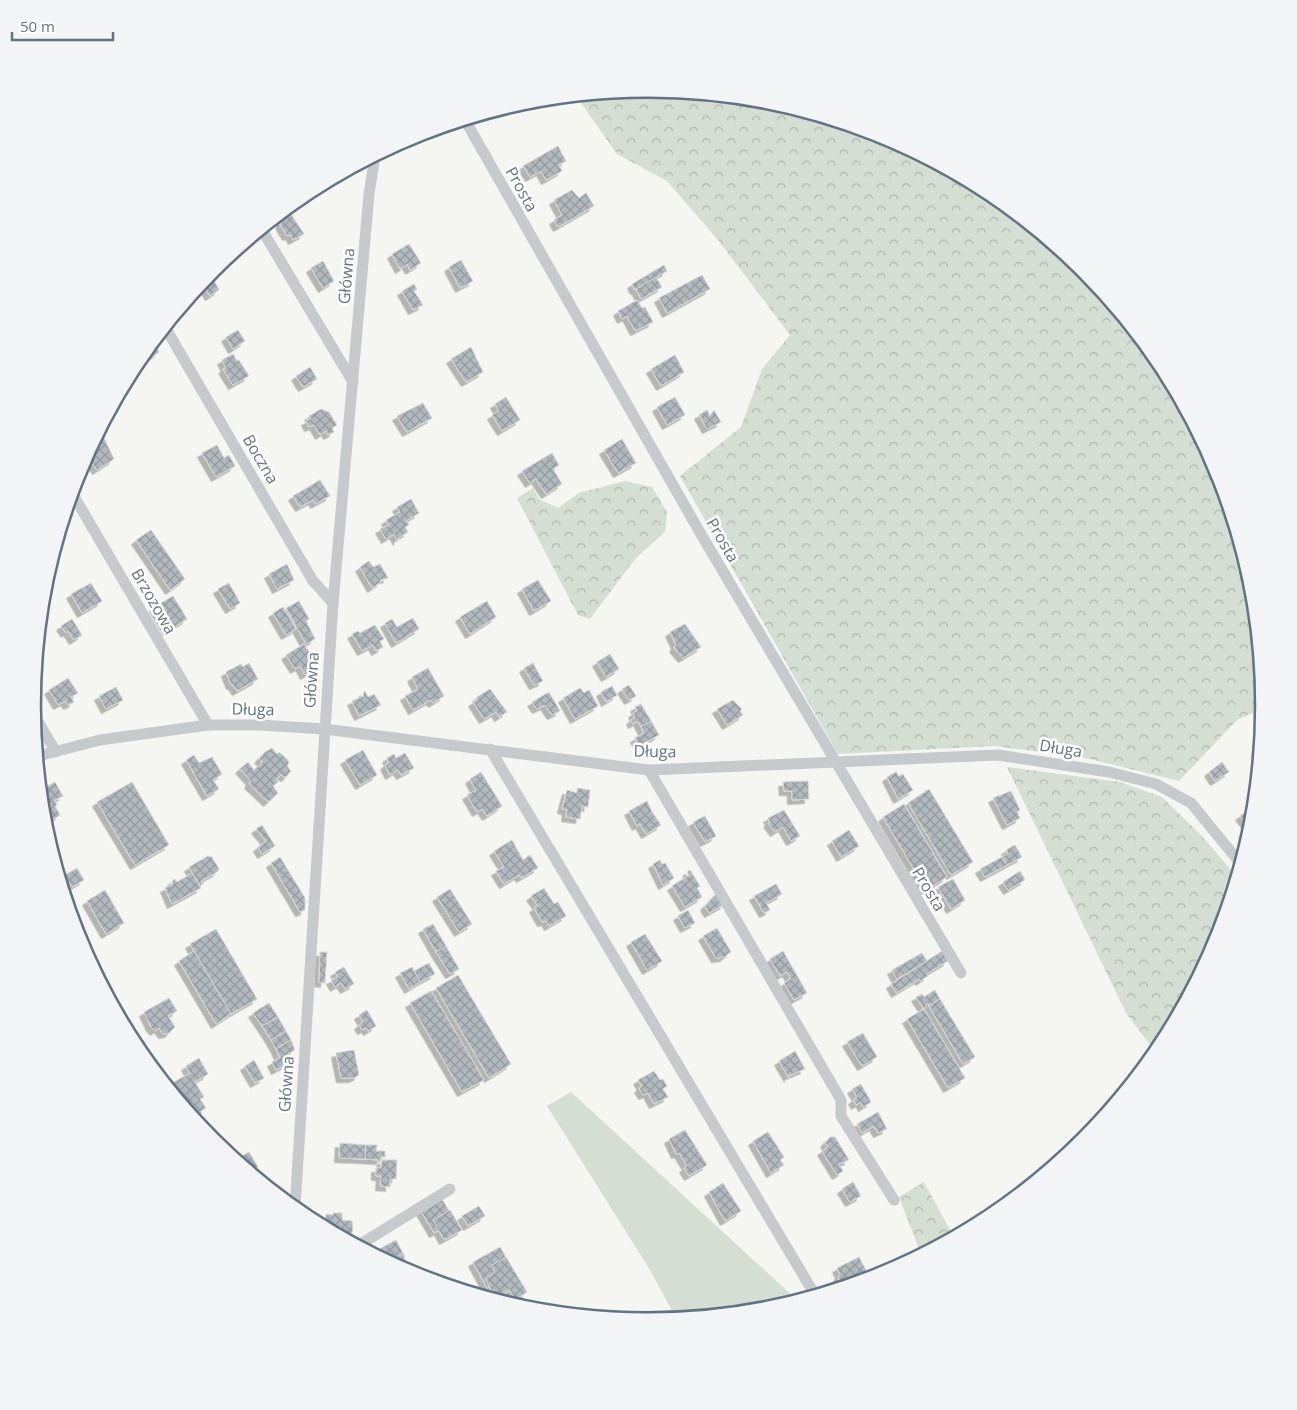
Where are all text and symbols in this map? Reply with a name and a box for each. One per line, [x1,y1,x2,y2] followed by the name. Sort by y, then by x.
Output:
[12,10,114,42] scale bar
[20,16,55,36] text: 50 m
[501,163,543,215] street label: Prosta
[333,247,359,305] street label: Główna
[238,430,284,488] street label: Boczna
[701,514,745,566] street label: Prosta
[126,564,182,638] street label: Brzozowa
[298,651,324,709] street label: Główna
[231,698,275,720] street label: Długa
[1038,734,1084,762] street label: Długa
[633,740,677,762] street label: Długa
[907,863,951,915] street label: Prosta
[273,1055,299,1113] street label: Główna

